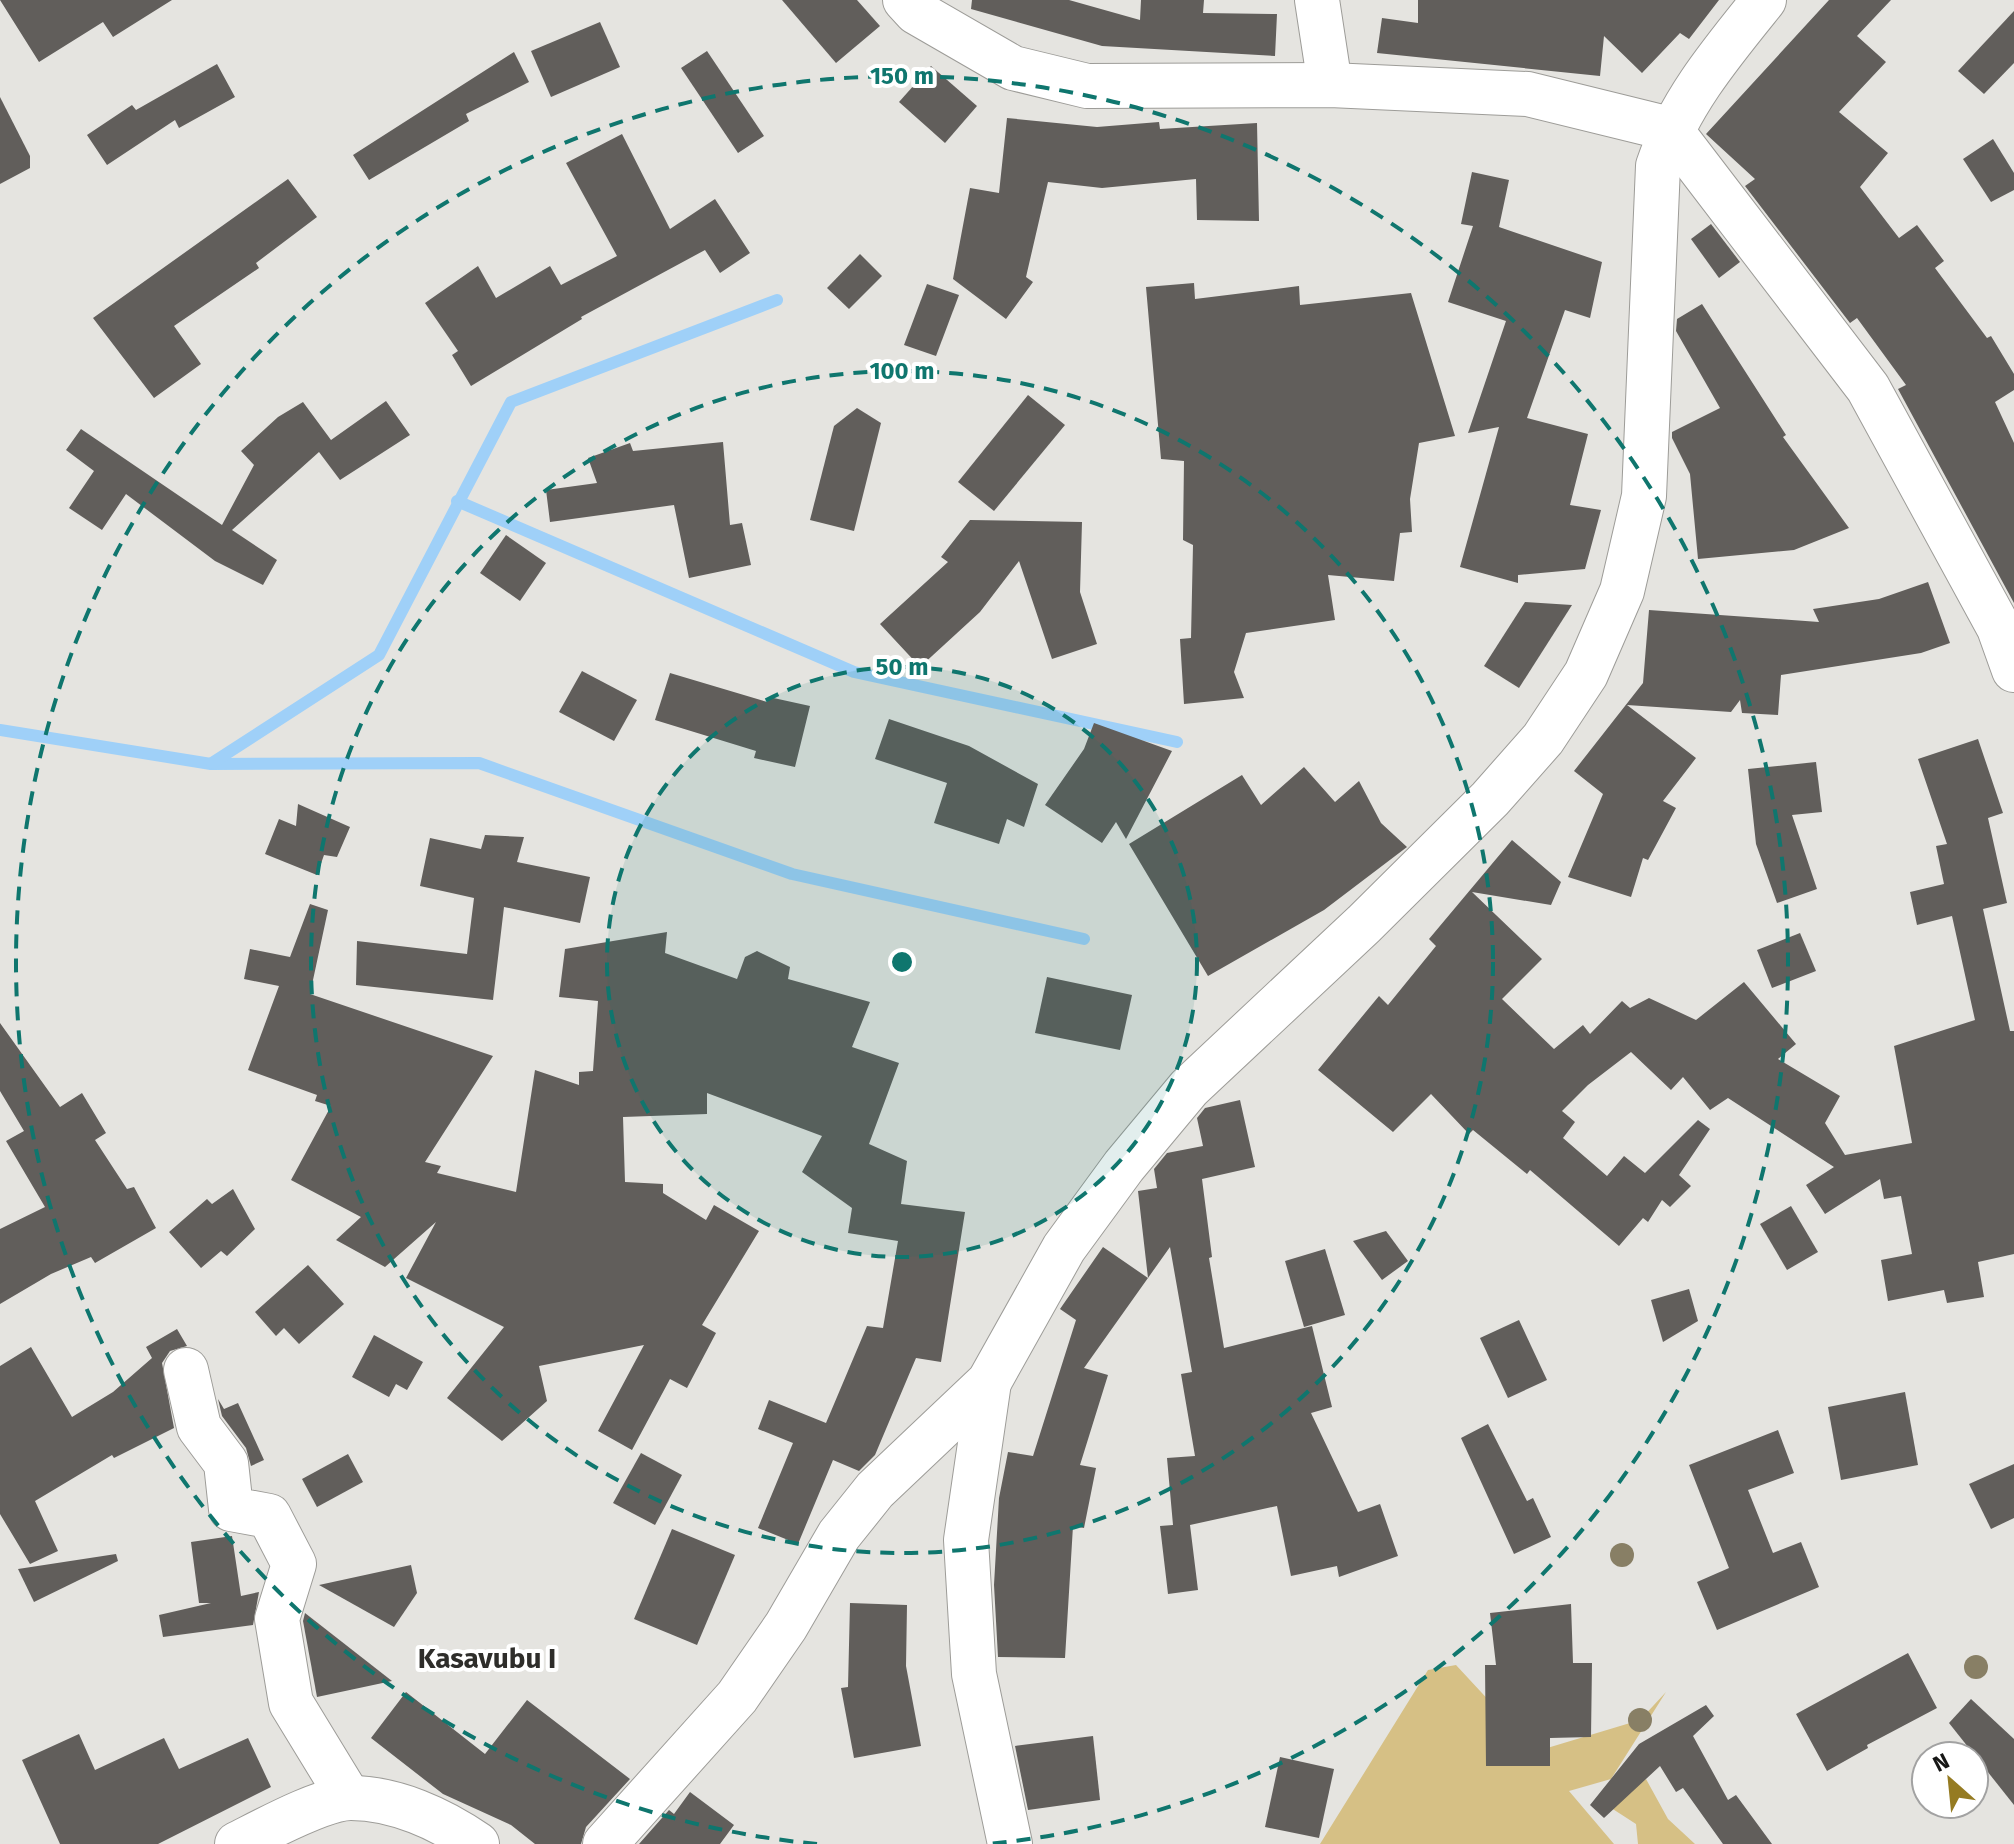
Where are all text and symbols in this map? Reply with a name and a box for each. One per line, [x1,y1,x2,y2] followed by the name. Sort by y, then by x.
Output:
[870,62,934,90] text: 150 m
[869,357,935,385] text: 100 m
[876,653,928,681] text: 50 m
[888,948,916,976] centre of rings
[418,1642,556,1675] district label: Kasavubu I
[1910,1740,1990,1820] north arrow
[1929,1747,1954,1778] text: N

